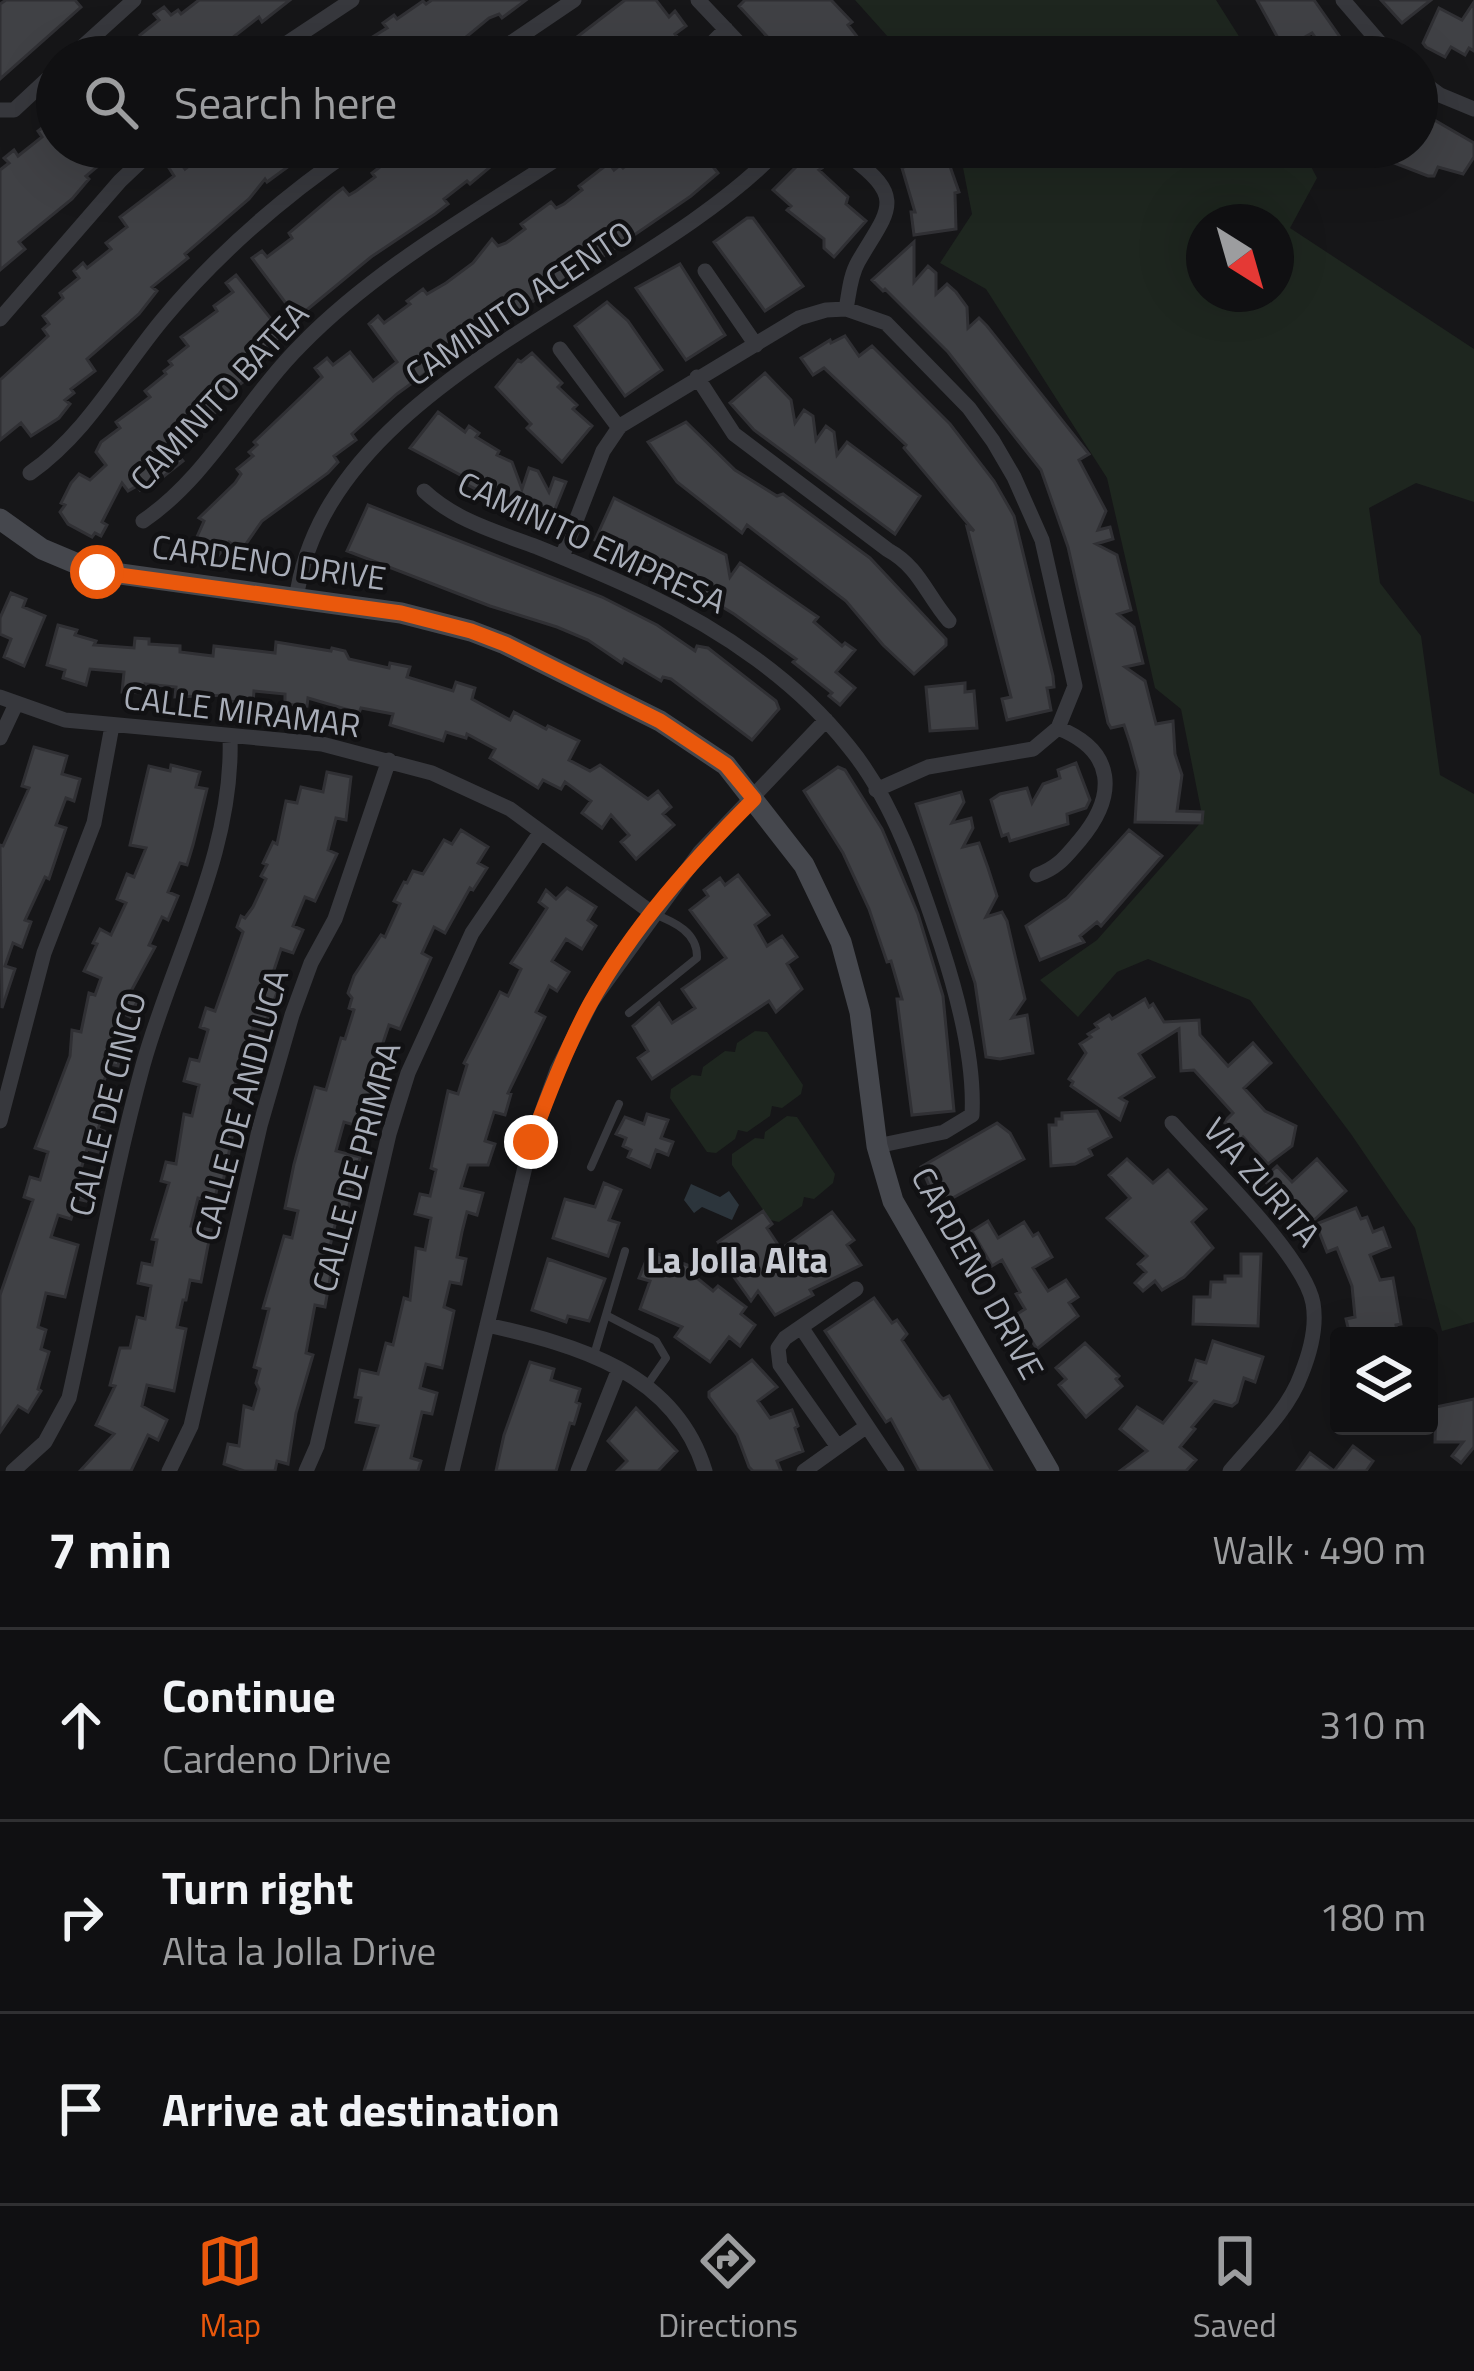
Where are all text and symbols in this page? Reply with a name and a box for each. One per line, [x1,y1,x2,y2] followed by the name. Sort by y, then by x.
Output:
[36,36,1438,168] search box
[174,68,397,136] text: Search here
[78,69,144,135] icon: search
[1186,204,1294,312] north arrow
[395,208,643,398] street label: CAMINITO ACENTO
[118,290,320,502] street label: CAMINITO BATEA
[450,458,734,626] street label: CAMINITO EMPRESA
[149,521,389,603] street label: CARDENO DRIVE
[70,545,124,599] route start
[121,672,363,750] street label: CALLE MIRAMAR
[181,964,301,1246] street label: CALLE DE ANDLUCA
[55,987,159,1221] street label: CALLE DE CINCO
[299,1036,413,1298] street label: CALLE DE PRIMRA
[1192,1106,1332,1258] street label: VIA ZURITA
[504,1115,558,1169] route end
[899,1158,1057,1388] street label: CARDENO DRIVE
[646,1232,828,1287] district label: La Jolla Alta
[1330,1327,1438,1435] map controls
[1330,1327,1438,1435] button: layers
[48,1510,172,1588] text: 7 min
[1212,1520,1426,1579] text: Walk · 490 m
[162,1661,336,1729] text: Continue
[48,1692,114,1758] icon: ahead
[1319,1695,1426,1754] text: 310 m
[162,1729,391,1788] text: Cardeno Drive
[162,1853,353,1921] text: Turn right
[48,1884,114,1950] icon: right
[1319,1887,1426,1946] text: 180 m
[162,1921,436,1980] text: Alta la Jolla Drive
[162,2075,560,2143] text: Arrive at destination
[48,2076,114,2142] icon: arrive
[197,2228,263,2350] tab: Map
[658,2228,798,2350] tab: Directions
[1193,2228,1277,2350] tab: Saved

